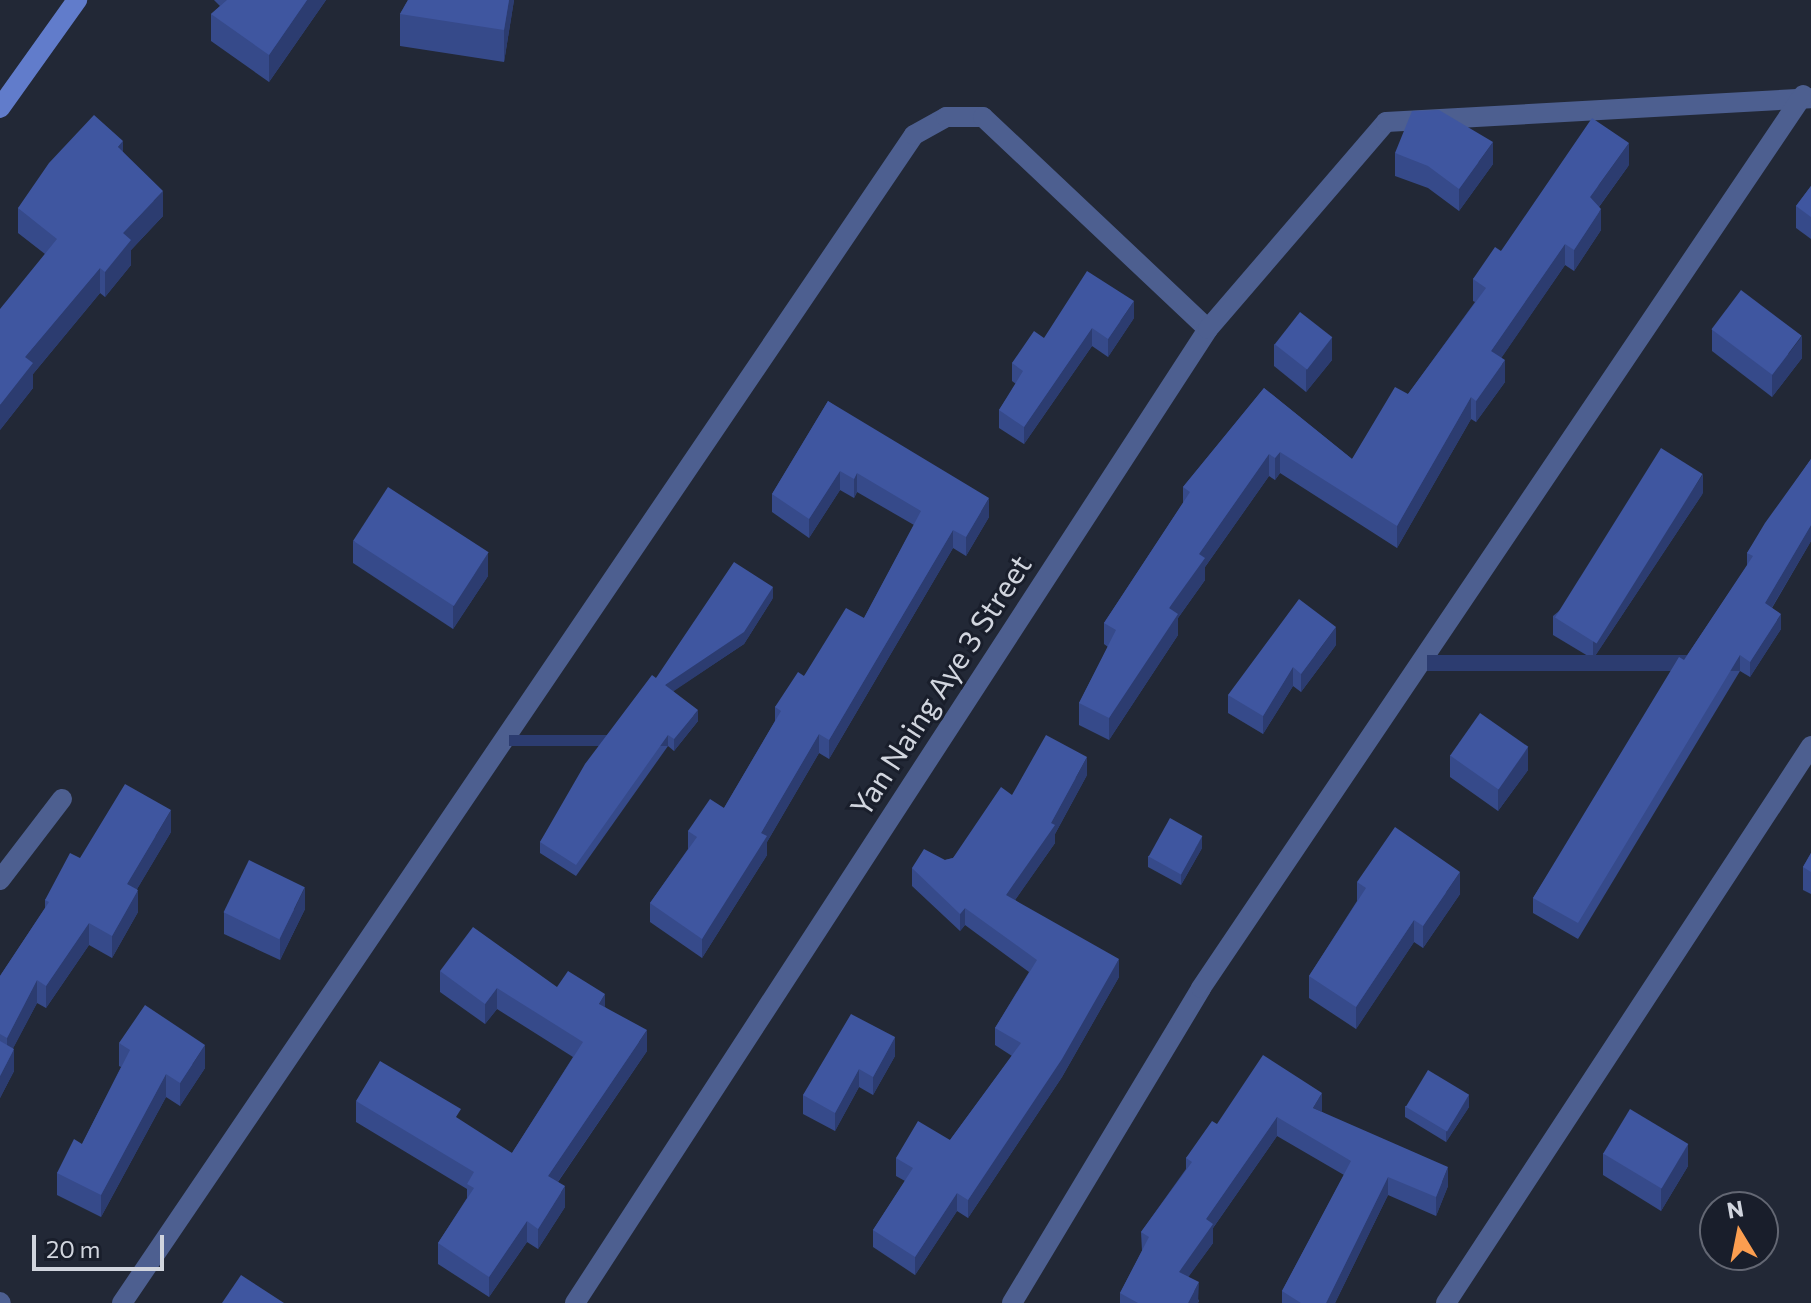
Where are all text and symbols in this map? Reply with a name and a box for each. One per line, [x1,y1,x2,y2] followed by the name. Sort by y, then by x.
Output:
[842,548,1038,822] street label: Yan Naing Aye 3 Street
[1699,1191,1779,1271] north arrow
[1725,1194,1746,1224] text: N
[36,1219,168,1269] scale bar
[46,1234,100,1263] text: 20 m

